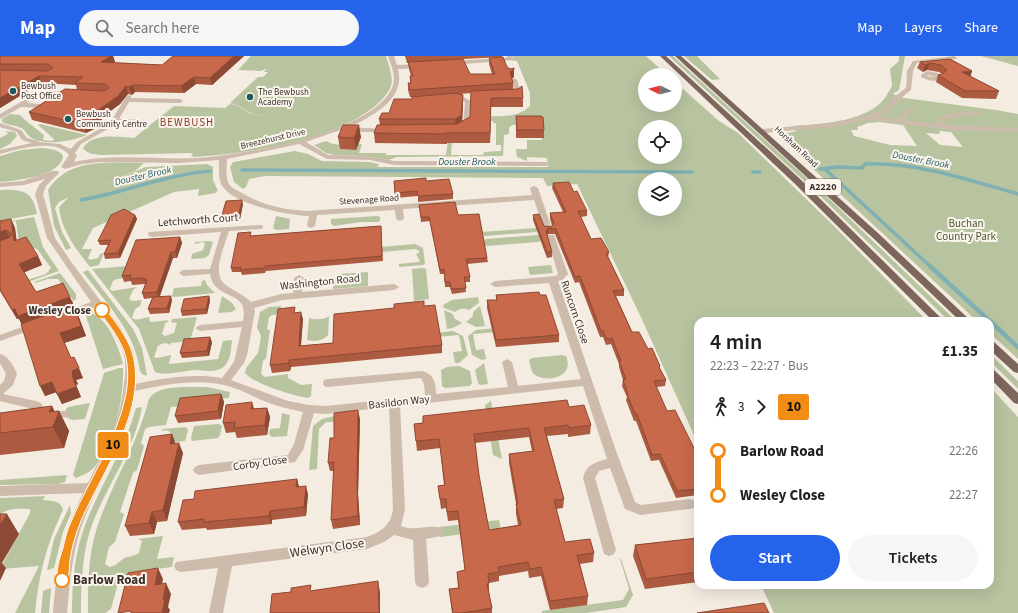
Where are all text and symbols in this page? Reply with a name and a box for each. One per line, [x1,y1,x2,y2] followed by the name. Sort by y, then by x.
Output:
[79,10,359,46] search box
[20,15,55,42] text: Map
[93,17,115,39] icon: search
[125,18,199,39] text: Search here
[857,18,882,38] text: Map
[904,18,942,38] text: Layers
[964,18,998,38] text: Share
[638,68,682,112] north arrow
[638,68,682,216] map controls
[21,80,61,103] place label: Bewbush Post Office
[8,86,18,96] marker: Bewbush Post Office
[258,86,309,109] place label: The Bewbush Academy
[245,92,255,102] marker: The Bewbush Academy
[76,108,148,131] place label: Bewbush Community Centre
[63,114,73,124] marker: Bewbush Community Centre
[160,115,214,130] district label: BEWBUSH
[638,120,682,164] button: locate
[771,123,821,171] street label: Horsham Road
[239,125,307,153] street label: Breezehurst Drive
[891,148,951,172] water label: Douster Brook
[438,155,496,169] water label: Douster Brook
[113,163,173,189] water label: Douster Brook
[638,172,682,216] button: layers
[805,179,841,195] road number: A2220
[339,191,399,209] street label: Stevenage Road
[157,210,239,230] street label: Letchworth Court
[936,216,997,244] park label: Buchan Country Park
[279,270,361,294] street label: Washington Road
[557,278,593,346] street label: Runcorn Close
[94,302,110,318] marker: Wesley Close
[29,303,91,318] place label: Wesley Close
[710,326,762,358] text: 4 min
[942,341,978,362] text: £1.35
[710,357,808,375] text: 22:23 – 22:27 · Bus
[368,391,430,413] street label: Basildon Way
[710,396,732,418] icon: walk
[750,396,772,418] icon: forward
[786,397,801,417] text: 10
[738,398,744,416] text: 3
[95,432,131,458] line badge: 10
[106,435,120,455] text: 10
[740,441,824,462] text: Barlow Road
[949,442,978,460] text: 22:26
[232,452,289,474] street label: Corby Close
[740,485,825,506] text: Wesley Close
[949,486,978,504] text: 22:27
[289,534,365,562] street label: Welwyn Close
[710,535,840,581] button: Start
[848,535,978,581] button: Tickets
[73,571,146,589] place label: Barlow Road
[54,572,70,588] marker: Barlow Road

